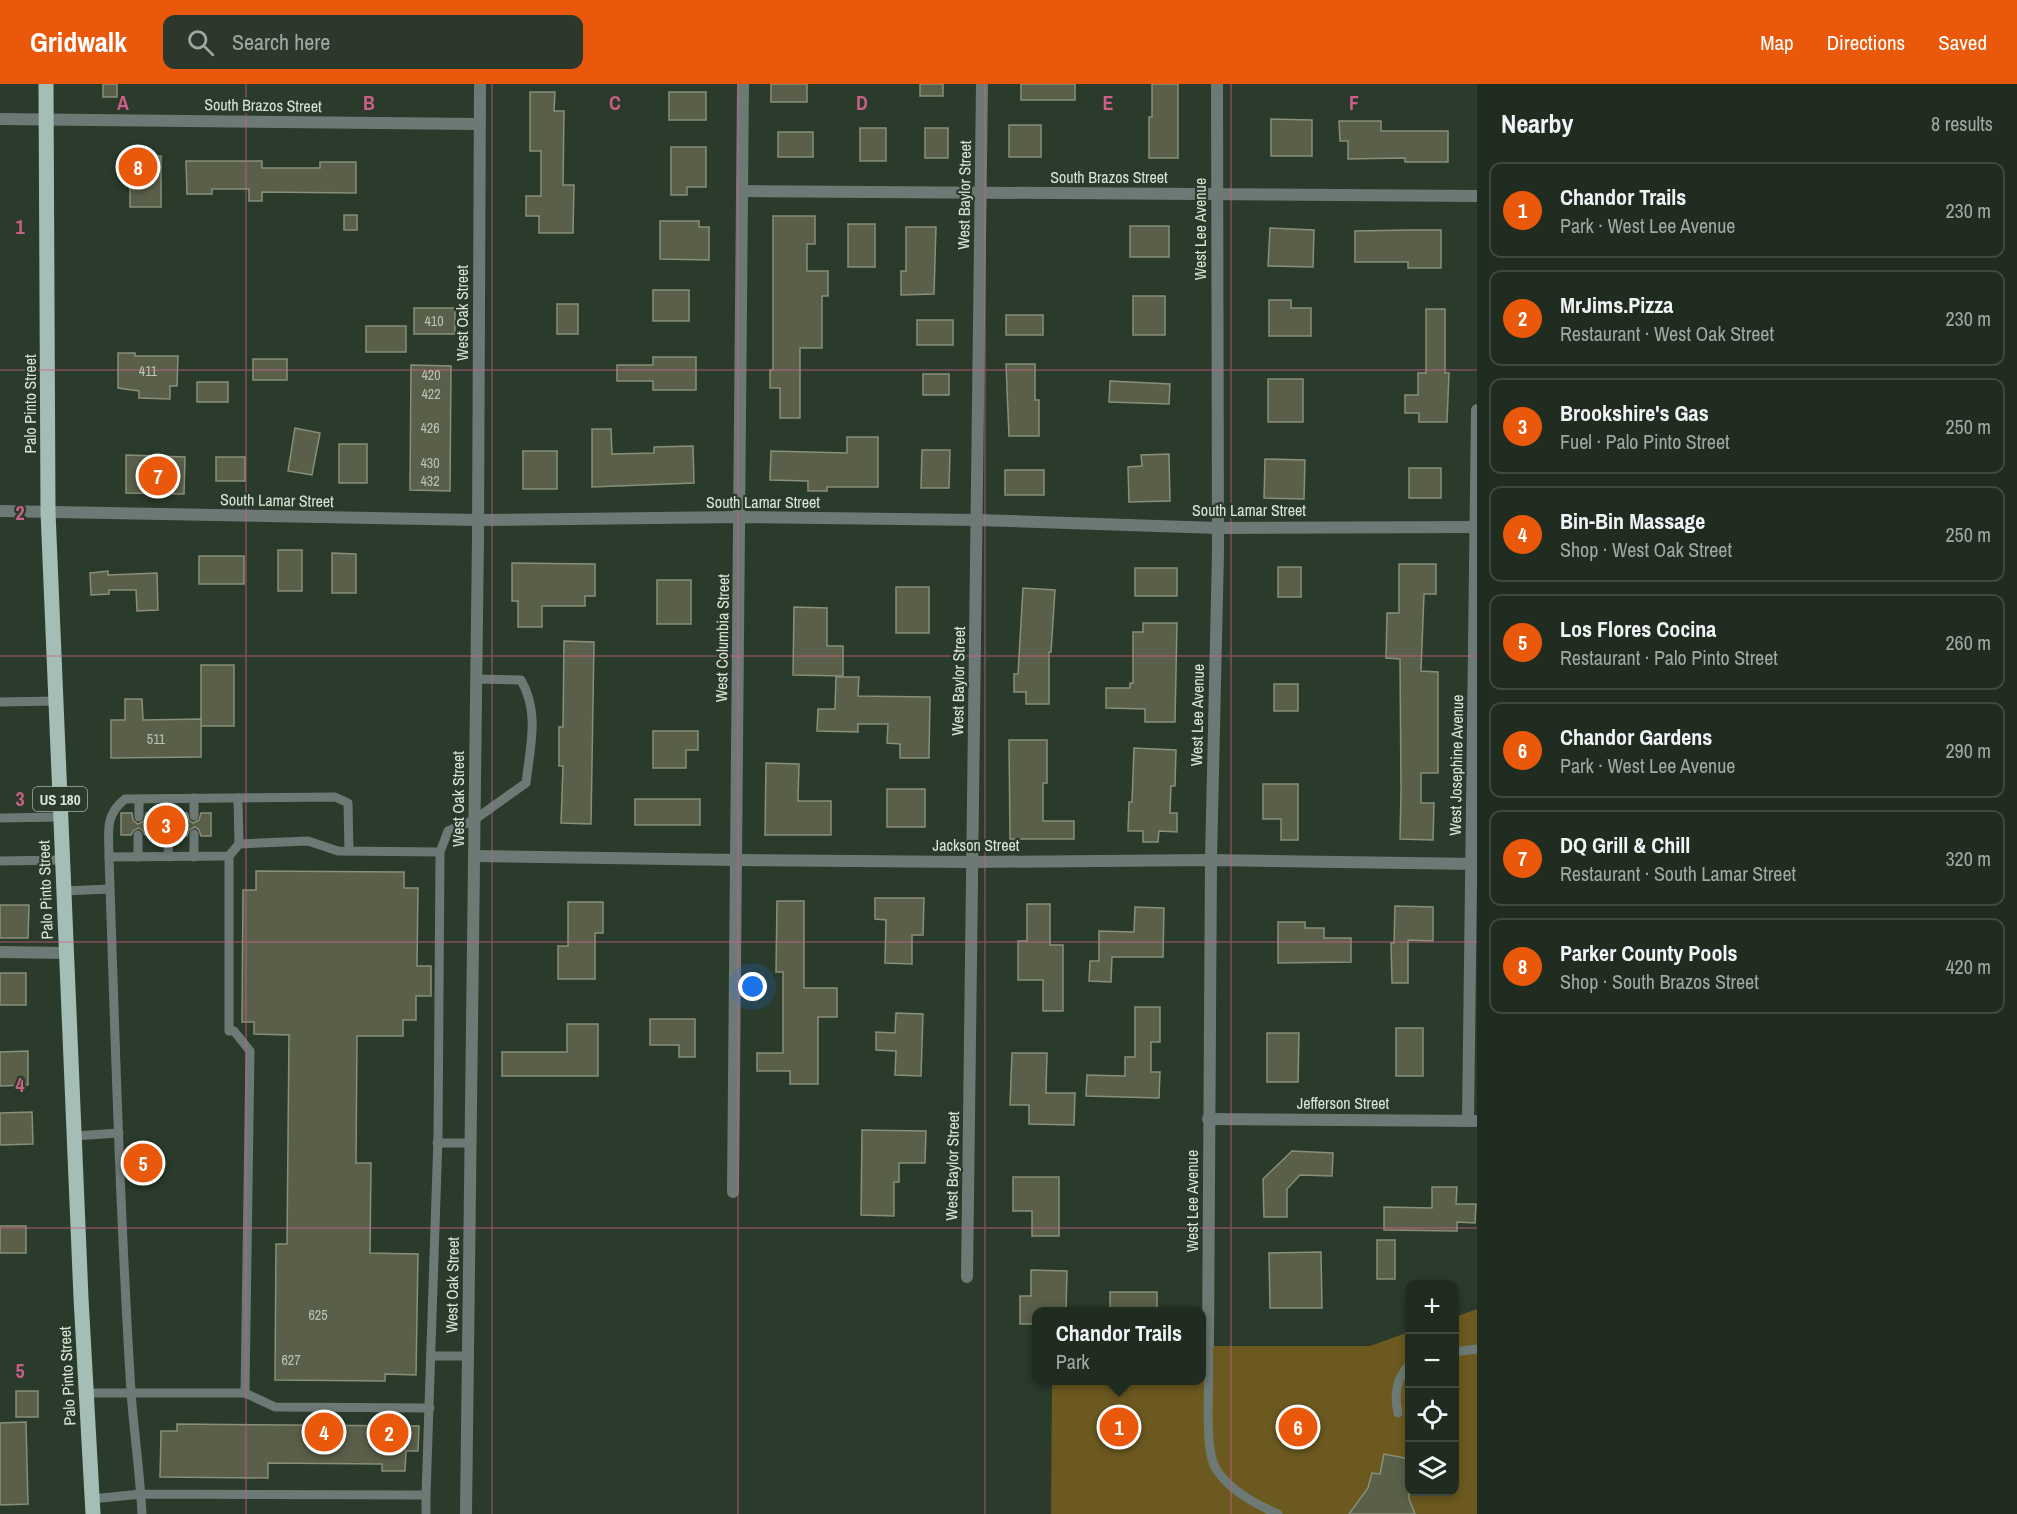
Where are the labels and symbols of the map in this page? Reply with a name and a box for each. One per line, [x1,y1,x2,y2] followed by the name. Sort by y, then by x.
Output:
[117,89,129,116] text: A
[363,89,375,116] text: B
[609,89,621,116] text: C
[856,89,868,116] text: D
[1103,89,1114,116] text: E
[1349,89,1359,116] text: F
[204,93,322,117] street label: South Brazos Street
[952,140,976,250] street label: West Baylor Street
[118,144,158,190] pin: 8
[1050,166,1168,188] street label: South Brazos Street
[1189,178,1211,280] street label: West Lee Avenue
[15,213,25,240] text: 1
[451,265,473,361] street label: West Oak Street
[424,312,444,330] house number: 410
[19,354,41,454] street label: Palo Pinto Street
[139,362,158,380] house number: 411
[421,366,441,384] house number: 420
[421,385,441,403] house number: 422
[420,419,440,437] house number: 426
[138,454,178,498] pin: 7
[420,454,440,472] house number: 430
[420,472,440,490] house number: 432
[220,488,334,512] street label: South Lamar Street
[706,491,820,513] street label: South Lamar Street
[15,499,25,526] text: 2
[1192,499,1306,521] street label: South Lamar Street
[710,573,734,702] street label: West Columbia Street
[946,626,970,736] street label: West Baylor Street
[1185,664,1209,766] street label: West Lee Avenue
[1444,694,1468,836] street label: West Josephine Avenue
[147,730,166,748] house number: 511
[447,751,469,847] street label: West Oak Street
[15,785,25,812] text: 3
[33,787,87,811] road number: US 180
[146,802,186,848] pin: 3
[933,834,1020,856] street label: Jackson Street
[32,840,58,940] street label: Palo Pinto Street
[738,972,767,1001] your location
[15,1071,25,1098] text: 4
[1297,1092,1390,1114] street label: Jefferson Street
[940,1111,964,1221] street label: West Baylor Street
[124,1140,162,1186] pin: 5
[1181,1150,1203,1252] street label: West Lee Avenue
[440,1236,464,1333] street label: West Oak Street
[308,1306,328,1324] house number: 625
[53,1326,81,1426] street label: Palo Pinto Street
[281,1351,301,1369] house number: 627
[15,1357,25,1384] text: 5
[1100,1404,1138,1450] pin: 1
[1278,1404,1318,1450] pin: 6
[304,1410,344,1454] pin: 4
[370,1410,408,1456] pin: 2

